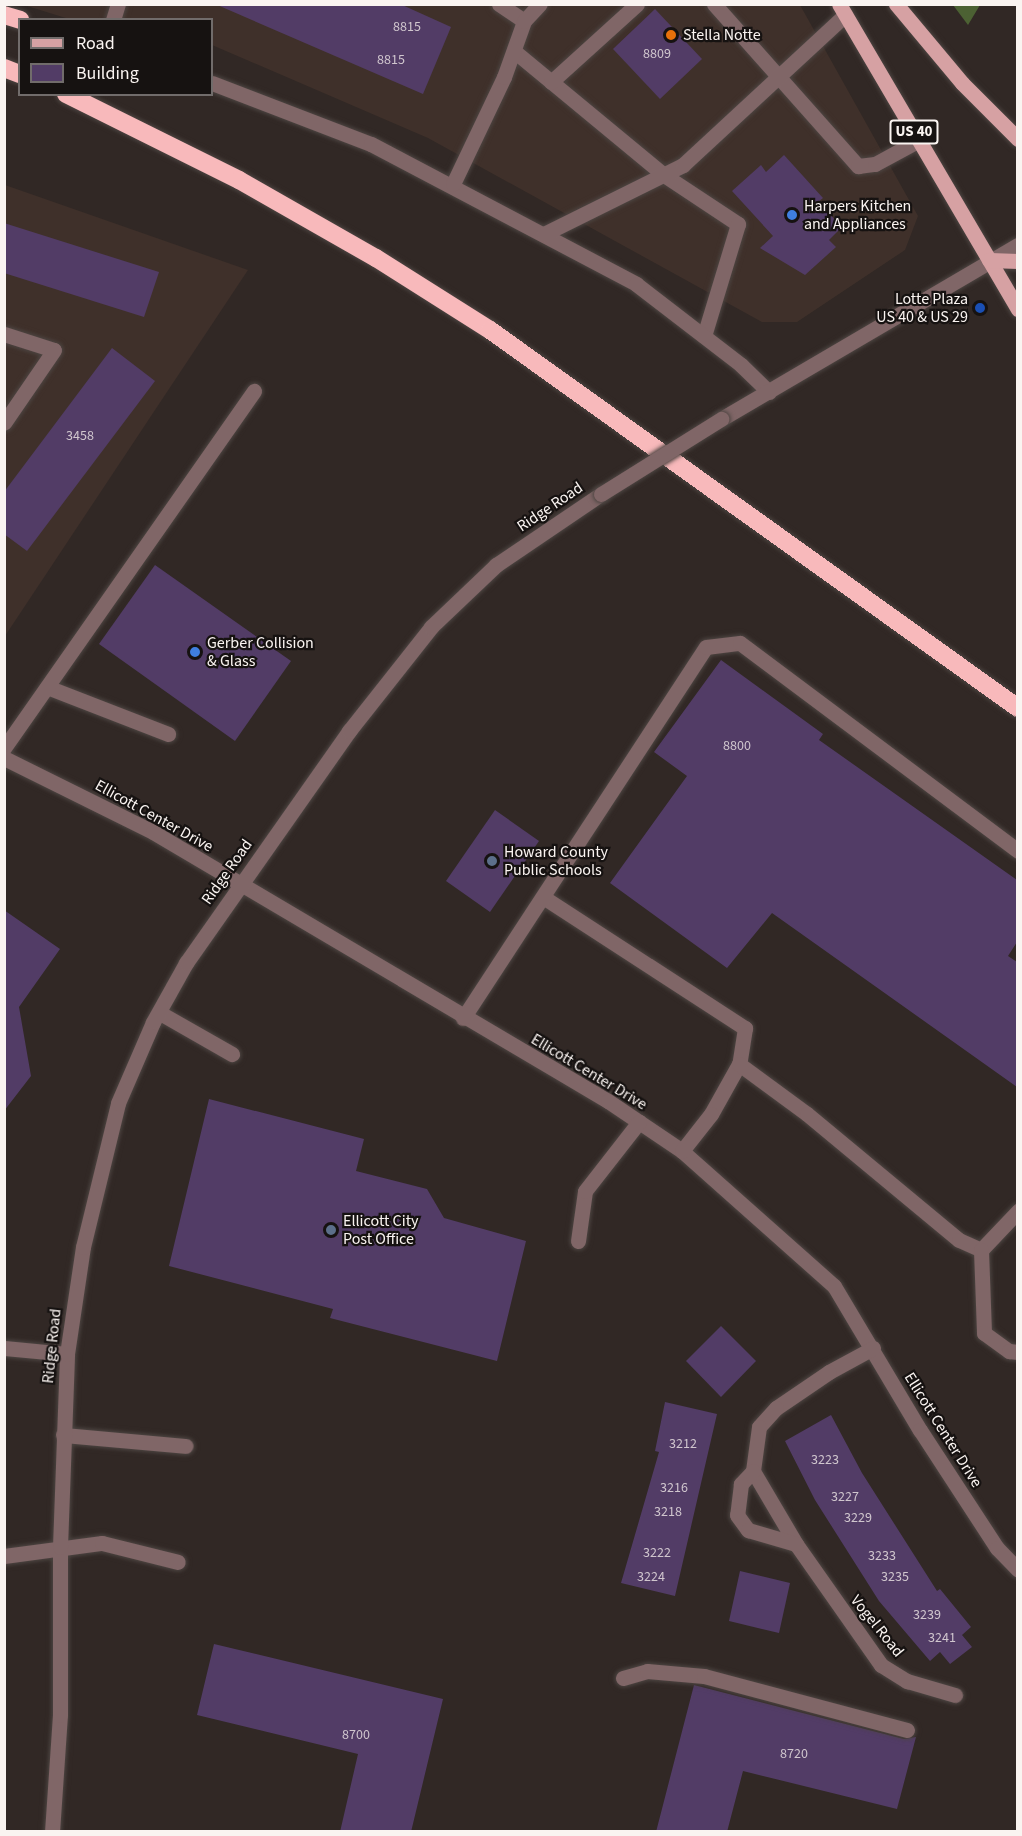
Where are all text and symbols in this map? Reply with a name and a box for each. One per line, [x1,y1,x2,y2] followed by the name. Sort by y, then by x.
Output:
[18,18,213,96] legend
[393,19,421,35] house number: 8815
[683,25,761,45] place label: Stella Notte
[664,28,678,42] marker: Stella Notte
[76,31,115,56] text: Road
[643,46,671,62] house number: 8809
[377,52,405,68] house number: 8815
[76,61,139,86] text: Building
[888,120,940,144] road number: US 40
[804,196,911,234] place label: Harpers Kitchen and Appliances
[785,208,799,222] marker: Harpers Kitchen and Appliances
[876,289,968,327] place label: Lotte Plaza US 40 & US 29
[973,301,987,315] marker: Lotte Plaza US 40 & US 29
[66,428,94,444] house number: 3458
[513,478,587,536] street label: Ridge Road
[207,633,314,671] place label: Gerber Collision & Glass
[188,645,202,659] marker: Gerber Collision & Glass
[723,738,751,754] house number: 8800
[92,776,216,856] street label: Ellicott Center Drive
[198,836,256,908] street label: Ridge Road
[504,842,608,880] place label: Howard County Public Schools
[485,854,499,868] marker: Howard County Public Schools
[528,1030,650,1114] street label: Ellicott Center Drive
[343,1211,419,1249] place label: Ellicott City Post Office
[324,1223,338,1237] marker: Ellicott City Post Office
[39,1308,65,1384] street label: Ridge Road
[900,1369,986,1491] street label: Ellicott Center Drive
[669,1436,697,1452] house number: 3212
[811,1452,839,1468] house number: 3223
[660,1480,688,1496] house number: 3216
[831,1489,859,1505] house number: 3227
[654,1504,682,1520] house number: 3218
[844,1510,872,1526] house number: 3229
[643,1545,671,1561] house number: 3222
[868,1548,896,1564] house number: 3233
[637,1569,665,1585] house number: 3224
[881,1569,909,1585] house number: 3235
[846,1591,908,1661] street label: Vogel Road
[913,1607,941,1623] house number: 3239
[928,1630,956,1646] house number: 3241
[342,1727,370,1743] house number: 8700
[780,1746,808,1762] house number: 8720

